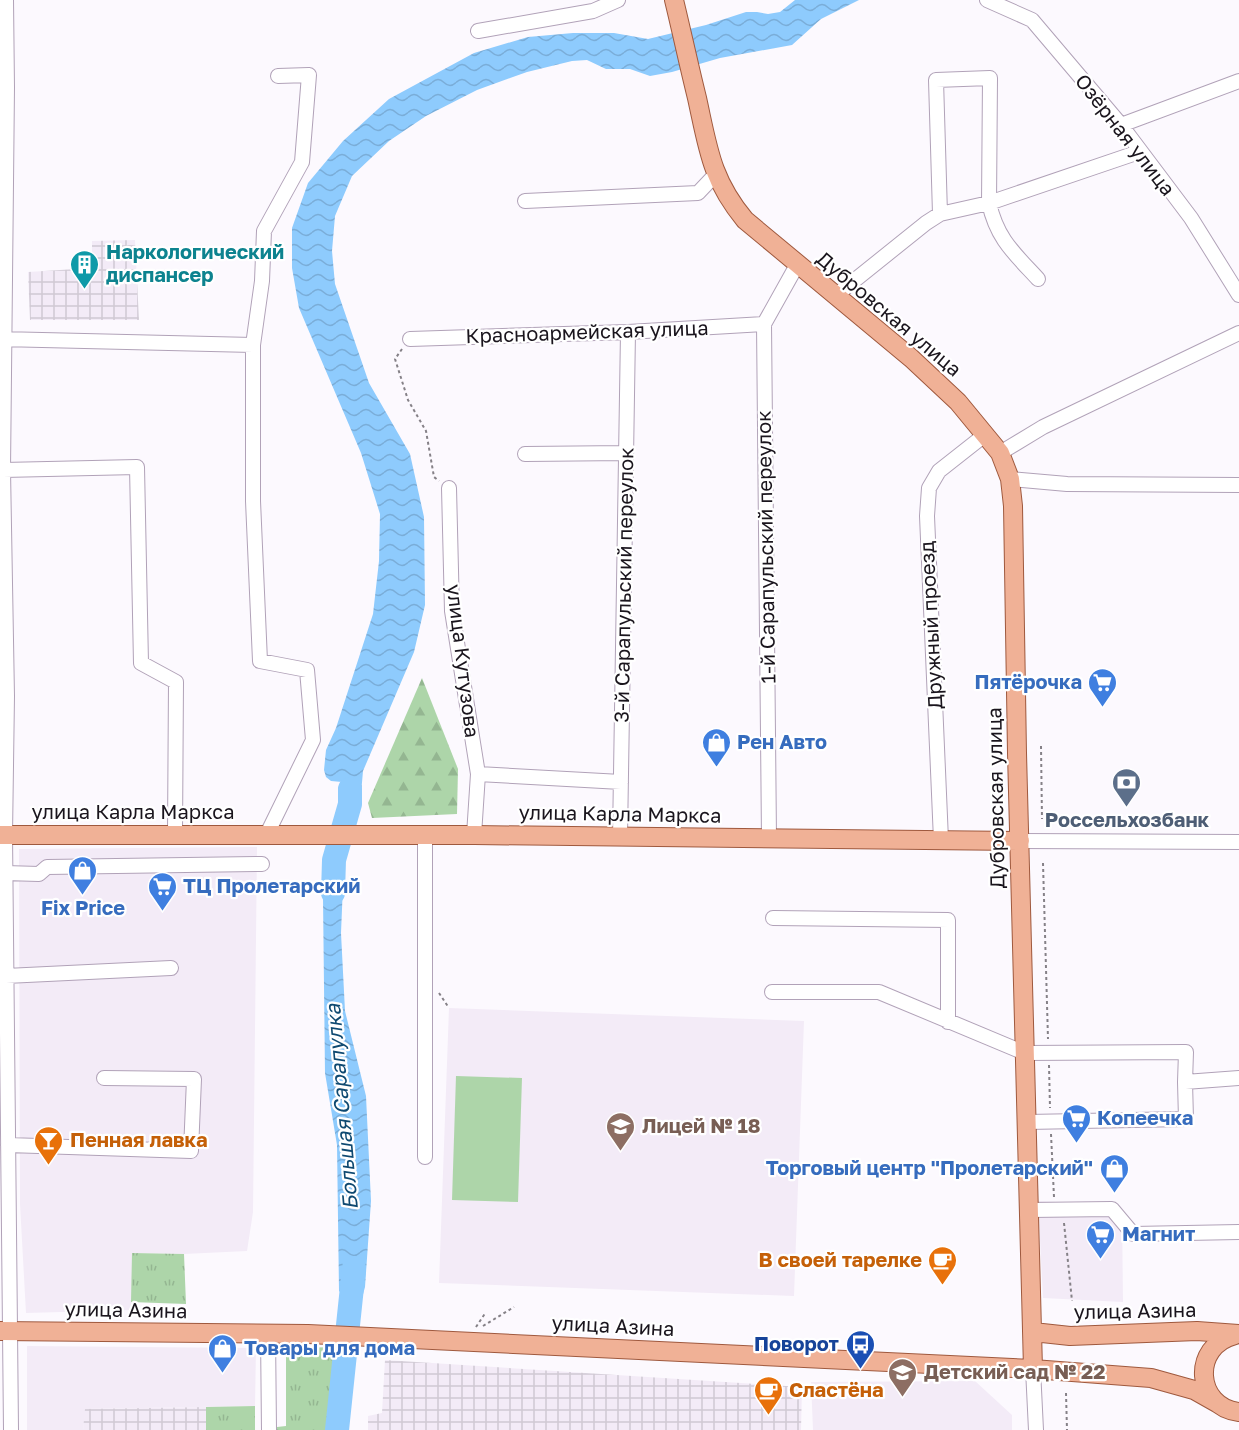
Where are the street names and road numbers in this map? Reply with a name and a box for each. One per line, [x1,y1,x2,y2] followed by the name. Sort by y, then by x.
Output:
[1071,69,1181,200] street label: Озёрная улица
[812,246,967,381] street label: Дубровская улица
[465,315,709,347] street label: Красноармейская улица
[751,410,779,684] street label: 1-й Сарапульский переулок
[609,447,637,723] street label: 3-й Сарапульский переулок
[914,540,946,710] street label: Дружный проезд
[443,583,485,739] street label: улица Кутузова
[981,707,1009,889] street label: Дубровская улица
[32,799,234,823] street label: улица Карла Маркса
[518,799,722,827] street label: улица Карла Маркса
[64,1296,188,1322] street label: улица Азина
[1073,1297,1197,1323] street label: улица Азина
[551,1310,675,1340] street label: улица Азина

